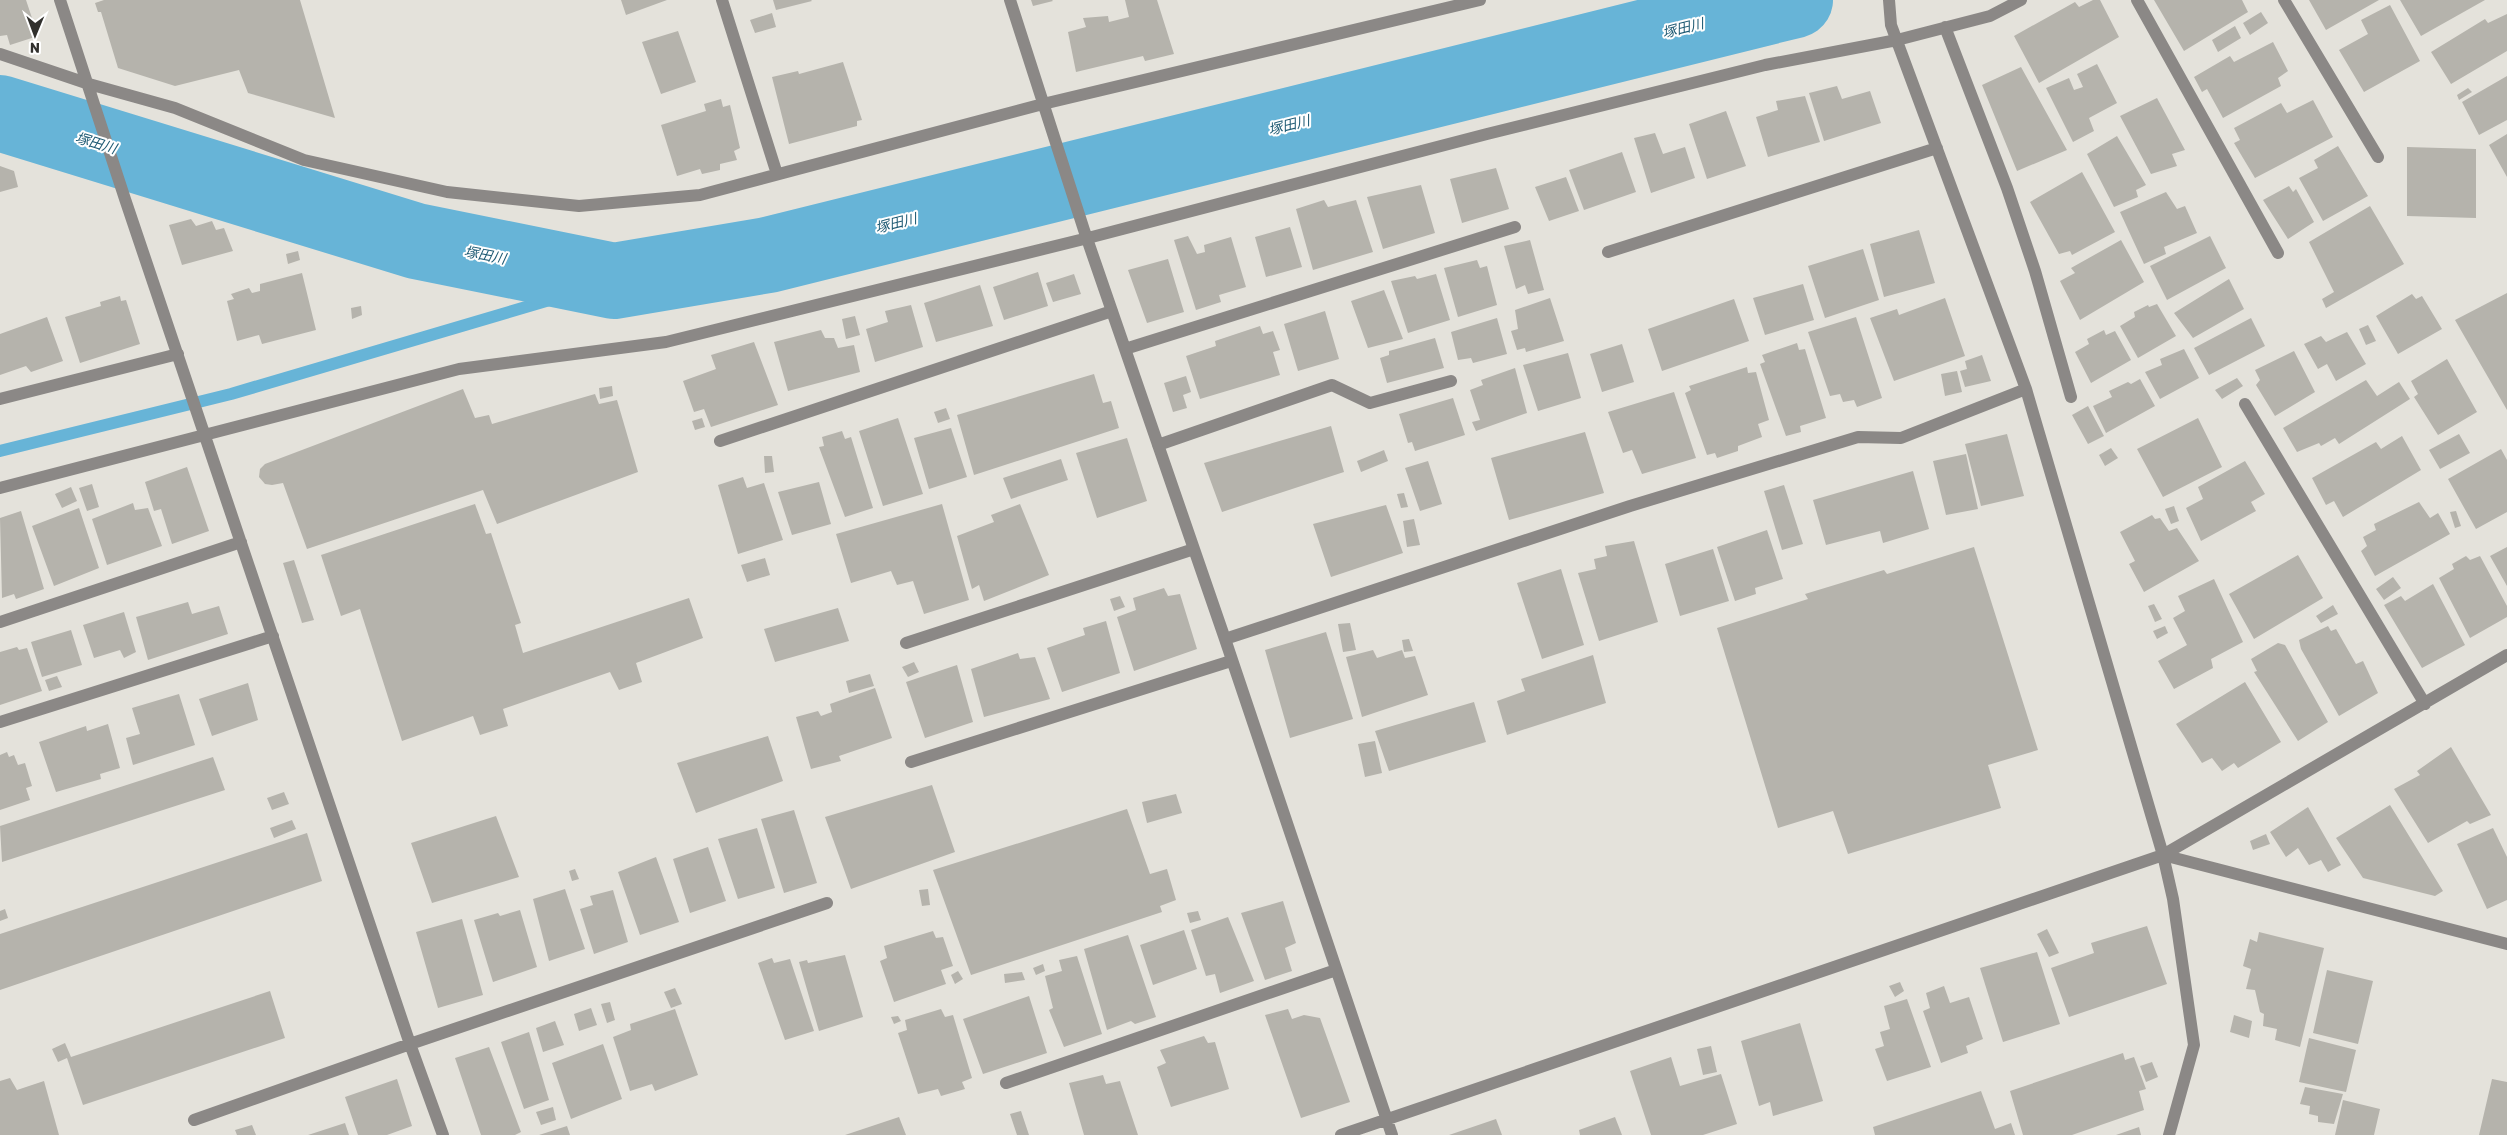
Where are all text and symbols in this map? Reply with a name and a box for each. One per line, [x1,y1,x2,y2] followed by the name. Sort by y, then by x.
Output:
[10,10,60,60] north arrow
[1661,15,1707,42] water label: 塚田川
[30,39,40,56] text: N
[1267,112,1313,139] water label: 塚田川
[73,129,120,158] water label: 塚田川
[874,210,920,237] water label: 塚田川
[463,243,509,268] water label: 塚田川

